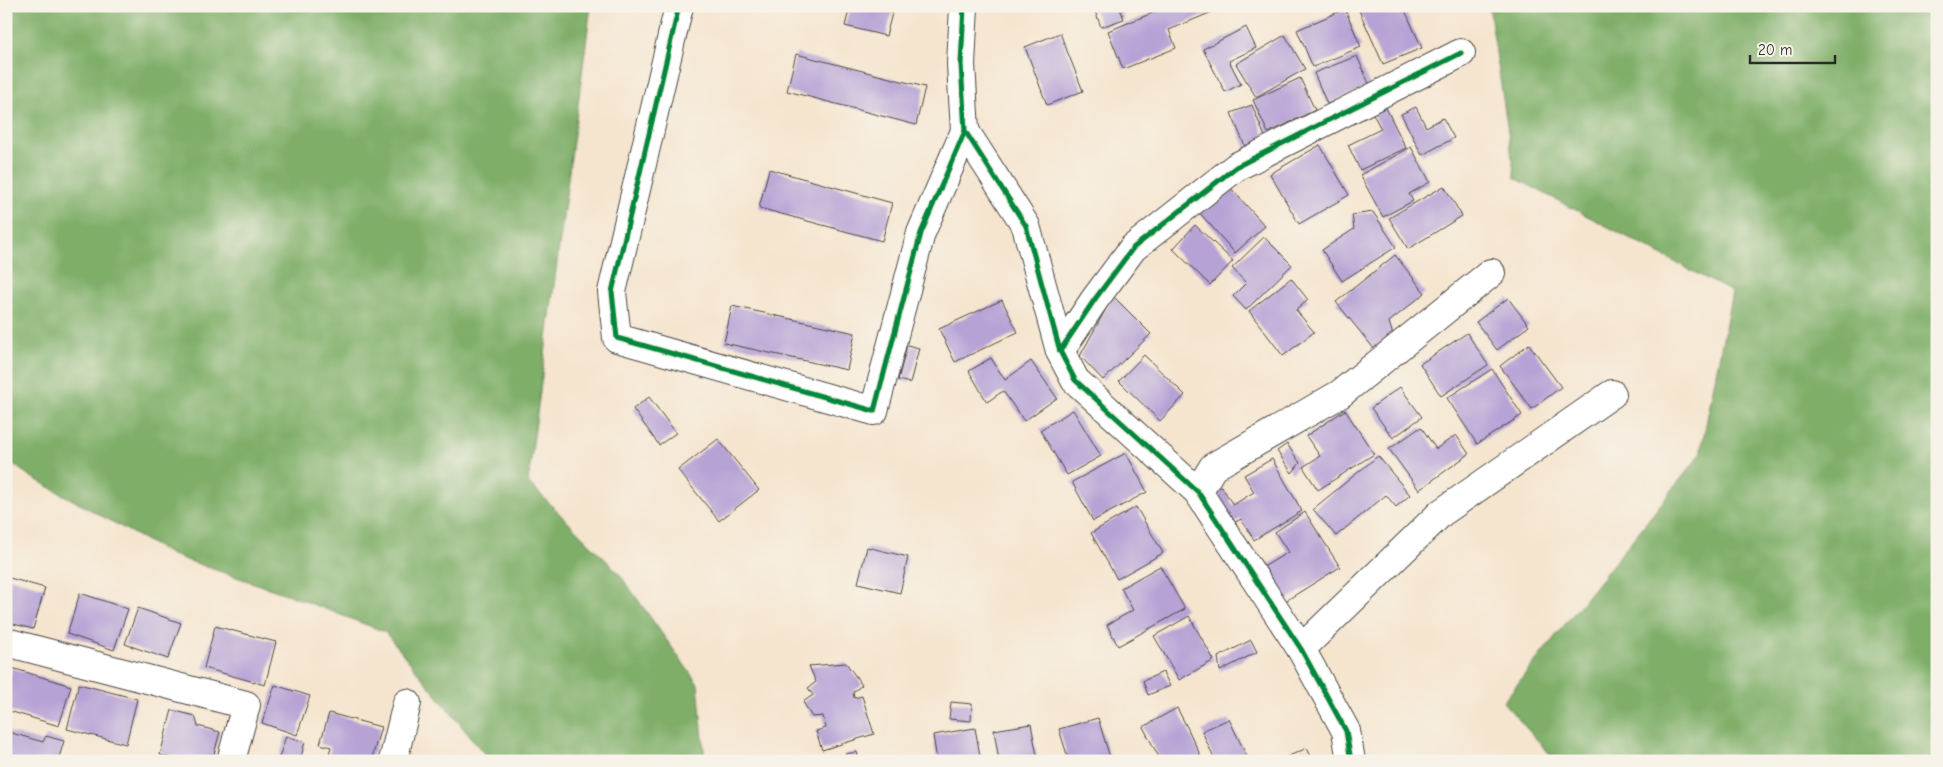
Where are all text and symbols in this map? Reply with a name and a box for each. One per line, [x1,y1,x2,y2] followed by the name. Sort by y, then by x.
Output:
[1750,32,1836,64] scale bar
[1758,41,1792,59] text: 20 m

